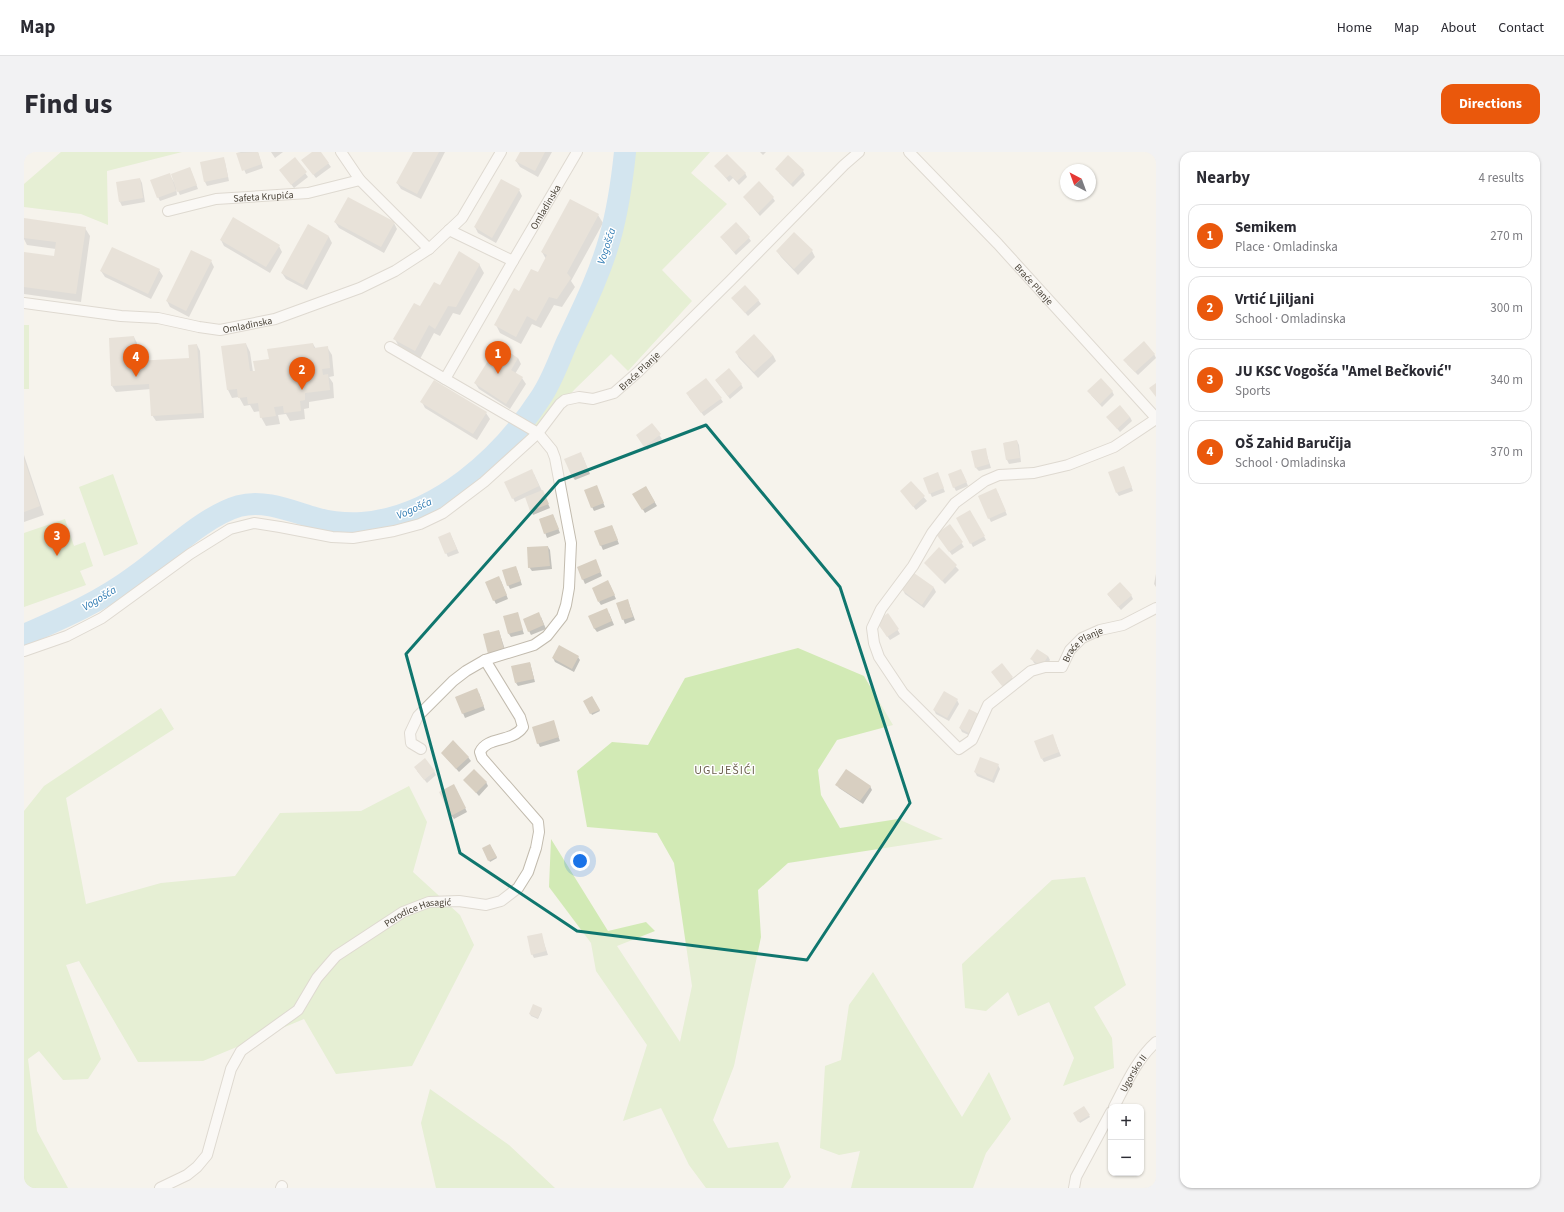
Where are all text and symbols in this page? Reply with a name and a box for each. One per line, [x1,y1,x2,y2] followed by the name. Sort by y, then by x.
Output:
[20,14,55,41] text: Map
[1337,18,1372,38] text: Home
[1394,18,1419,38] text: Map
[1441,18,1476,38] text: About
[1498,18,1544,38] text: Contact
[24,84,112,124] text: Find us
[1441,84,1540,124] button: Directions
[1060,164,1096,200] north arrow
[1196,166,1250,190] text: Nearby
[1479,169,1524,187] text: 4 results
[527,182,564,232] street label: Omladinska
[233,188,294,206] street label: Safeta Krupića
[1235,217,1297,238] text: Semikem
[594,226,619,266] water label: Vogošća
[1207,227,1213,245] text: 1
[1490,227,1523,245] text: 270 m
[1235,238,1338,256] text: Place · Omladinska
[1011,261,1056,309] street label: Braće Planje
[1235,289,1314,310] text: Vrtić Ljiljani
[1207,299,1213,317] text: 2
[1490,299,1523,317] text: 300 m
[1235,310,1346,328] text: School · Omladinska
[222,314,274,337] street label: Omladinska
[485,341,511,374] pin: 1
[123,344,149,377] pin: 4
[616,348,663,394] street label: Braće Planje
[289,357,315,390] pin: 2
[1235,361,1452,382] text: JU KSC Vogošća "Amel Bečković"
[1207,371,1213,389] text: 3
[1490,371,1523,389] text: 340 m
[1235,382,1270,400] text: Sports
[1235,433,1351,454] text: OŠ Zahid Baručija
[1207,443,1213,461] text: 4
[1490,443,1523,461] text: 370 m
[1235,454,1346,472] text: School · Omladinska
[394,494,434,523] water label: Vogošća
[44,523,70,556] pin: 3
[79,582,119,614] water label: Vogošća
[1059,624,1106,665] street label: Braće Planje
[694,762,756,779] district label: UGLJEŠIĆI
[570,851,590,871] your location
[381,895,452,931] street label: Porodice Hasagić
[1117,1052,1150,1095] street label: Ugorsko II
[1108,1104,1144,1176] map controls
[1108,1104,1144,1140] button: +
[1108,1140,1144,1176] button: −

